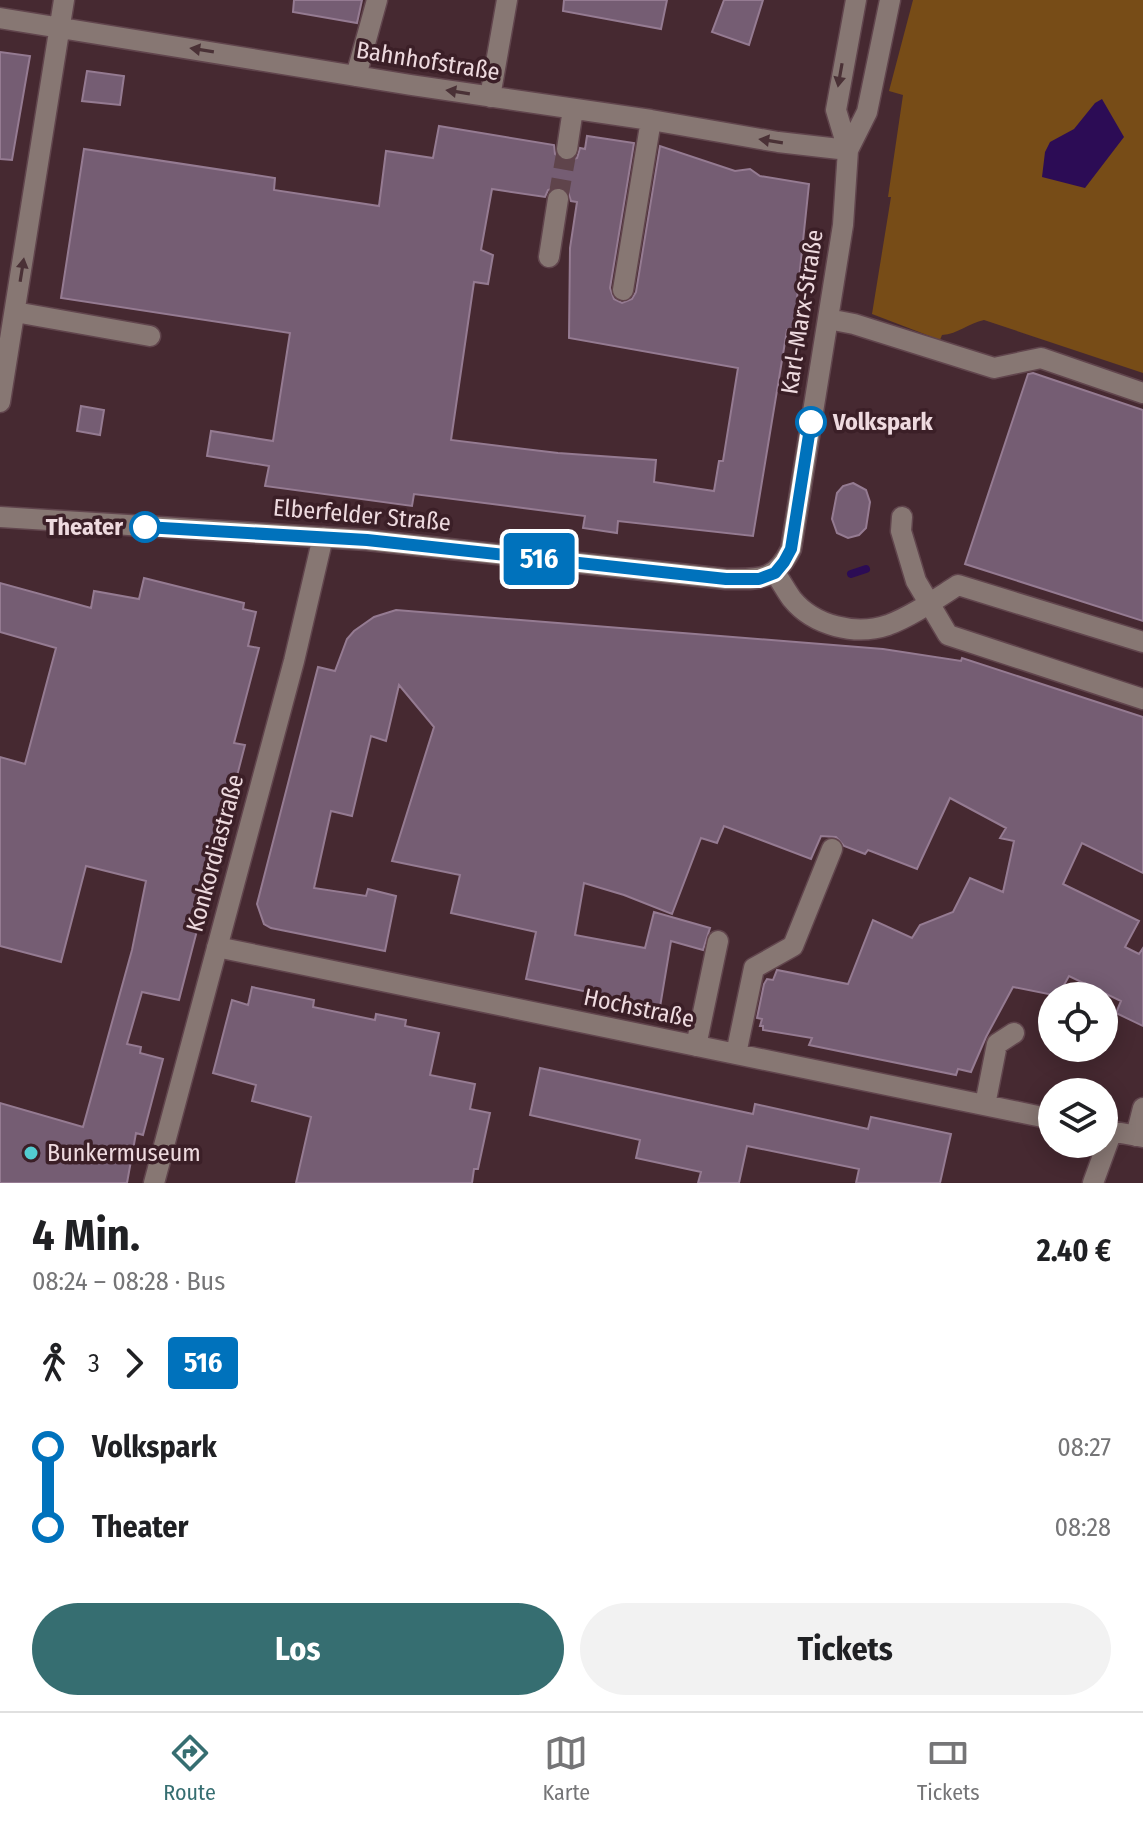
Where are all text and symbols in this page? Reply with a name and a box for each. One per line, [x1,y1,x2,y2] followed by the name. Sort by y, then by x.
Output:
[354,36,502,86] street label: Bahnhofstraße
[189,44,214,56] one-way arrow
[834,63,846,88] one-way arrow
[446,86,471,98] one-way arrow
[758,134,783,146] one-way arrow
[775,228,829,396] street label: Karl-Marx-Straße
[16,257,28,282] one-way arrow
[796,407,826,437] marker: Volkspark
[832,408,934,436] place label: Volkspark
[272,493,452,537] street label: Elberfelder Straße
[130,512,160,542] marker: Theater
[46,513,123,541] place label: Theater
[493,533,585,585] line badge: 516
[520,542,558,575] text: 516
[181,771,249,935] street label: Konkordiastraße
[1038,982,1118,1158] map controls
[1038,982,1118,1062] button: locate
[581,983,697,1033] street label: Hochstraße
[1038,1078,1118,1158] button: layers
[47,1139,201,1167] place label: Bunkermuseum
[22,1144,40,1162] marker: Bunkermuseum
[32,1209,140,1262] text: 4 Min.
[1037,1233,1111,1269] text: 2.40 €
[32,1266,225,1297] text: 08:24 – 08:28 · Bus
[32,1341,76,1385] icon: walk
[112,1341,156,1385] icon: forward
[184,1346,222,1379] text: 516
[88,1348,100,1379] text: 3
[92,1429,217,1465] text: Volkspark
[1057,1432,1111,1463] text: 08:27
[92,1509,189,1545] text: Theater
[1054,1512,1111,1543] text: 08:28
[32,1603,564,1695] button: Los
[580,1603,1111,1695] button: Tickets
[163,1731,216,1806] tab: Route
[543,1731,590,1806] tab: Karte
[917,1731,980,1806] tab: Tickets

